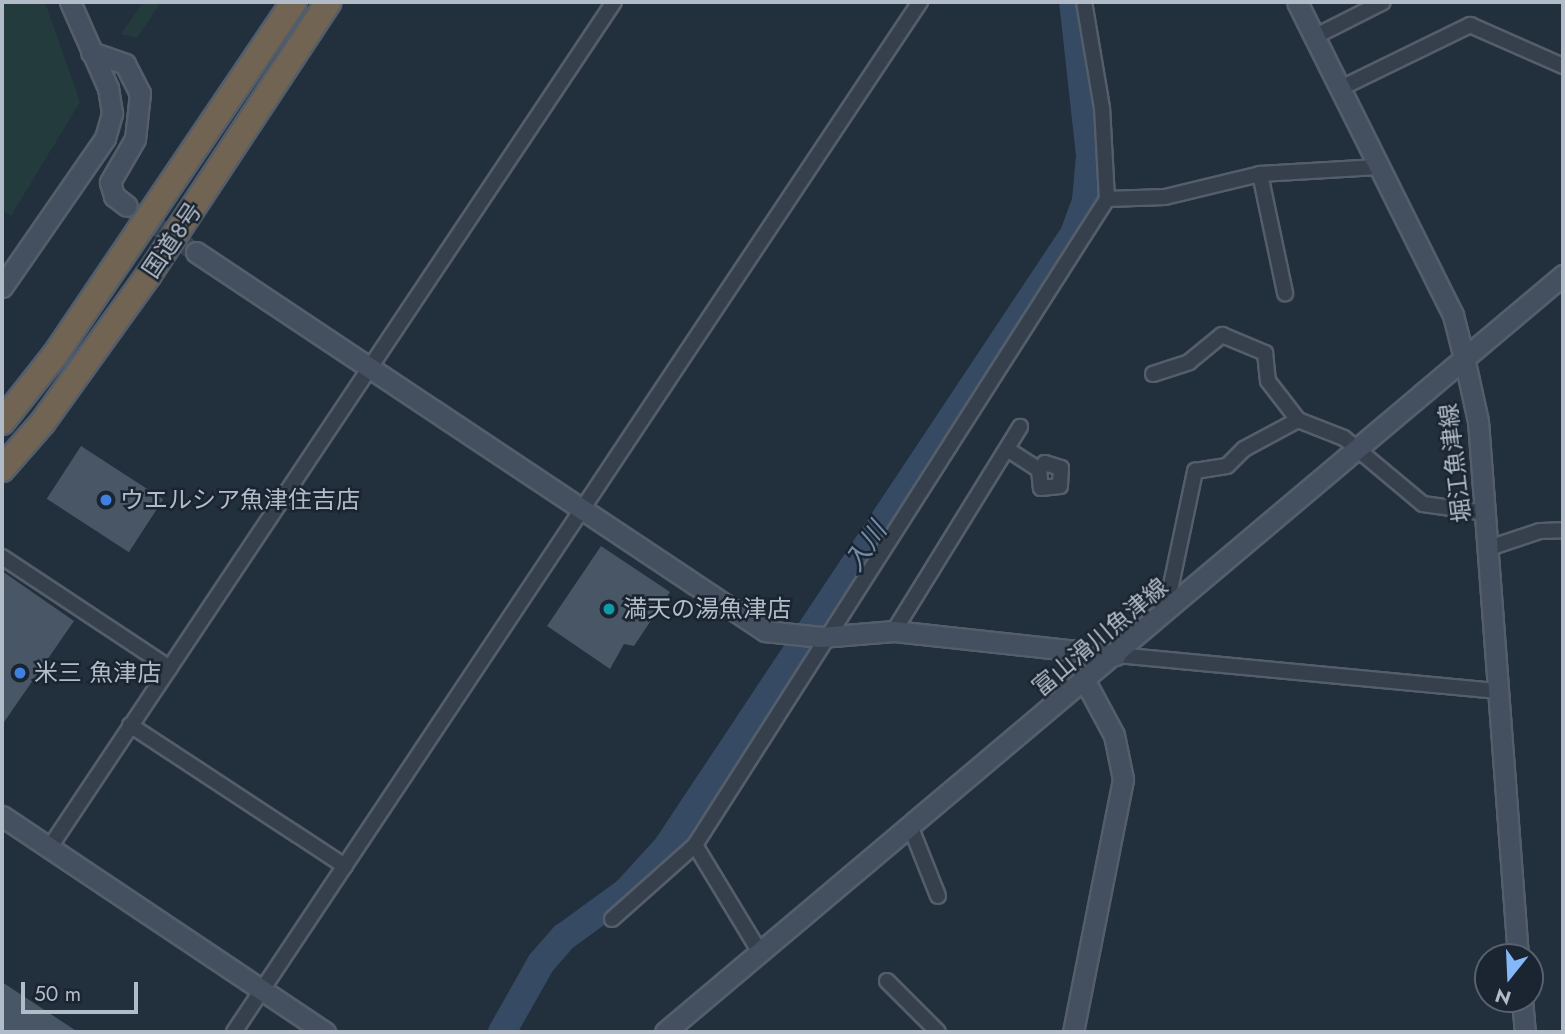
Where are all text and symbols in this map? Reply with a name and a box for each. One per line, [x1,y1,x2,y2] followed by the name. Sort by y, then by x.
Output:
[136,197,208,283] street label: 国道8号
[1433,402,1477,524] street label: 堀江魚津線
[120,486,360,514] place label: ウエルシア魚津住吉店
[98,492,114,508] marker: ウエルシア魚津住吉店
[839,517,893,577] water label: 入川
[1026,572,1174,702] street label: 富山滑川魚津線
[623,595,791,623] place label: 満天の湯魚津店
[601,601,617,617] marker: 満天の湯魚津店
[34,659,161,687] place label: 米三 魚津店
[12,665,28,681] marker: 米三 魚津店
[1474,943,1544,1013] north arrow
[24,968,142,1012] scale bar
[34,979,81,1009] text: 50 m
[1492,981,1514,1012] text: N

